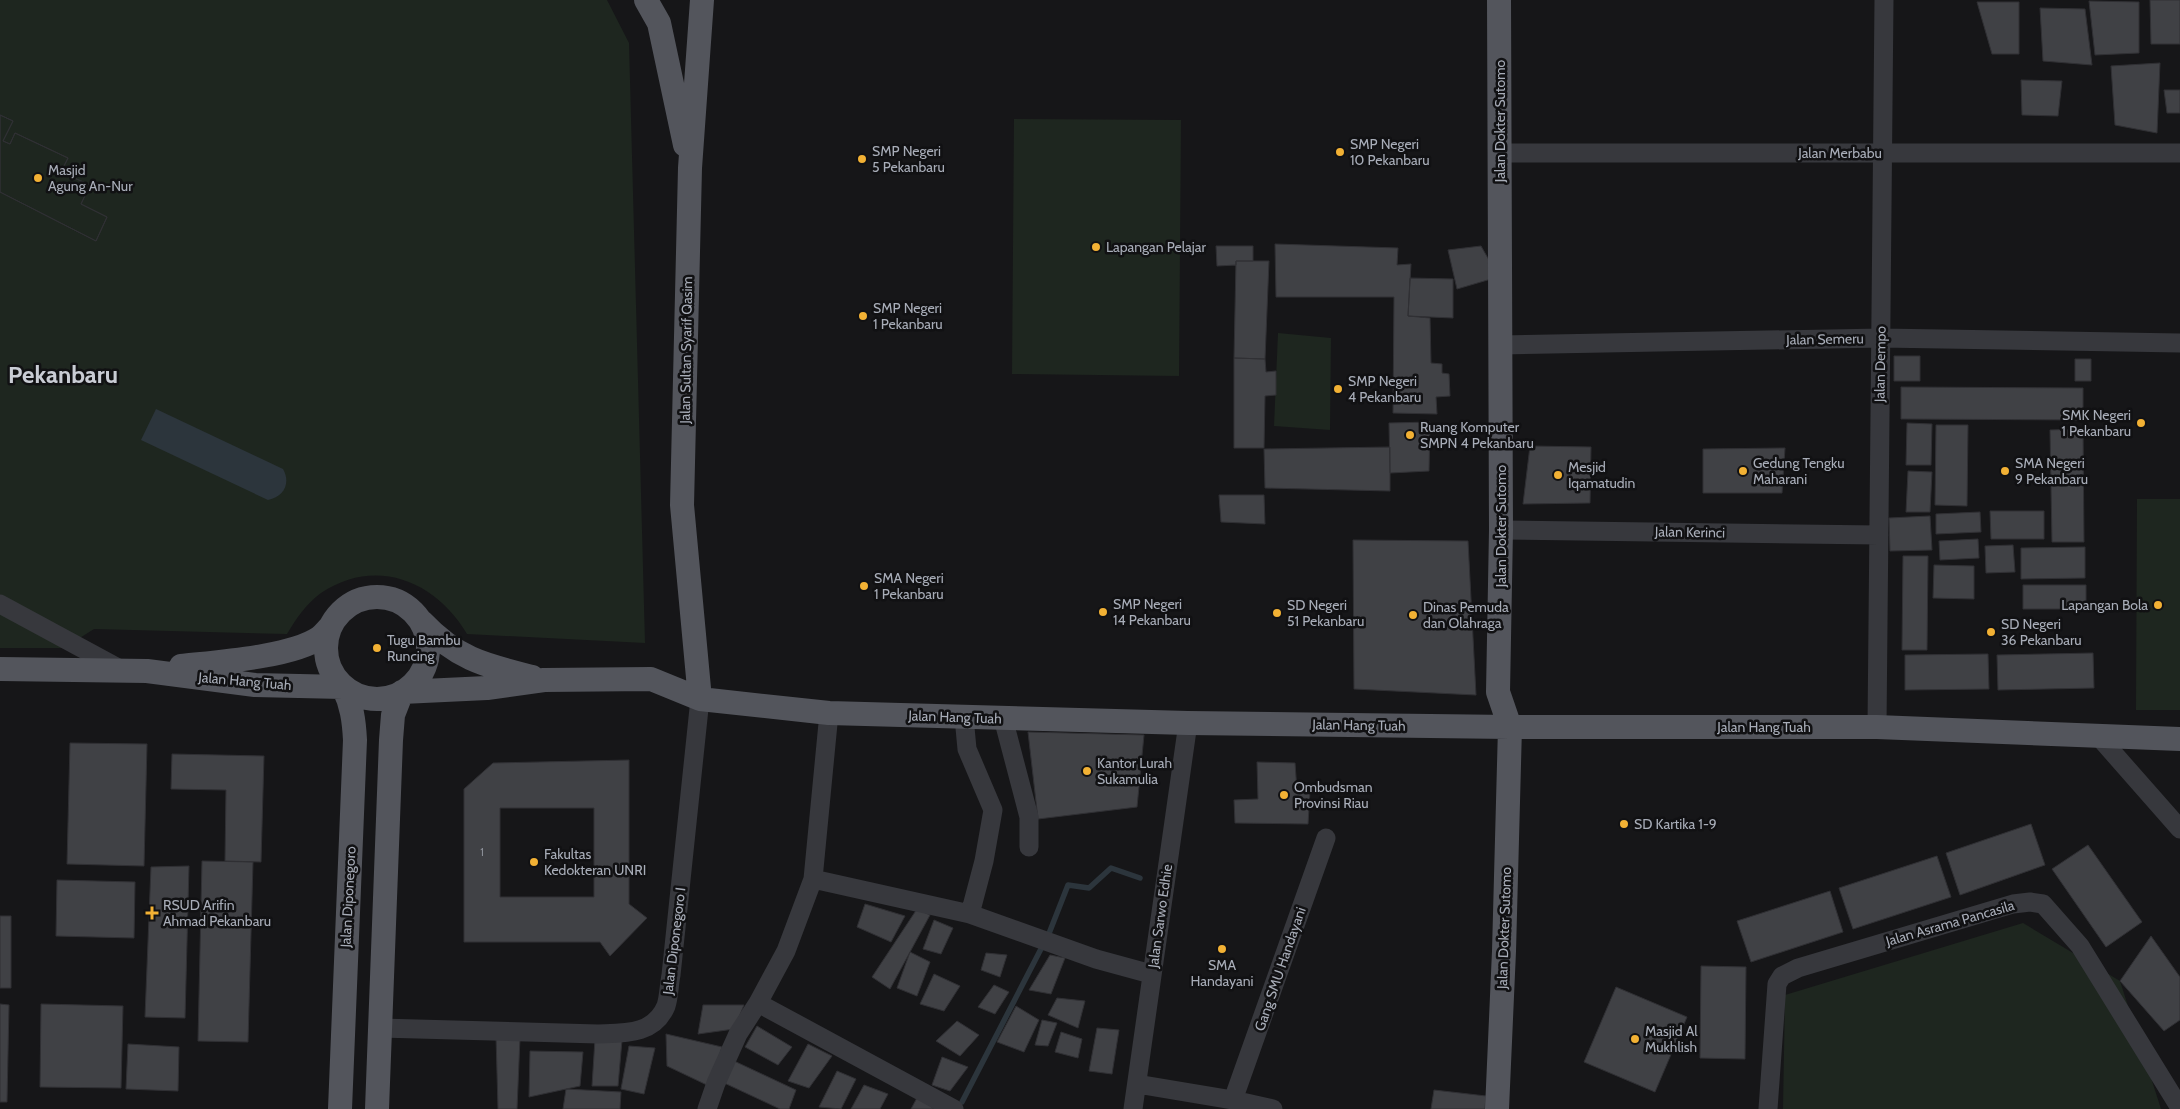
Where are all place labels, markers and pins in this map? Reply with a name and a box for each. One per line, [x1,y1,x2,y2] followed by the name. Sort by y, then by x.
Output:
[1350,135,1429,169] place label: SMP Negeri 10 Pekanbaru
[872,142,945,176] place label: SMP Negeri 5 Pekanbaru
[1334,146,1346,158] marker: SMP Negeri 10 Pekanbaru
[856,153,868,165] marker: SMP Negeri 5 Pekanbaru
[48,161,133,195] place label: Masjid Agung An-Nur
[32,172,44,184] marker: Masjid Agung An-Nur
[1106,238,1206,256] place label: Lapangan Pelajar
[1090,241,1102,253] marker: Lapangan Pelajar
[873,299,943,333] place label: SMP Negeri 1 Pekanbaru
[857,310,869,322] marker: SMP Negeri 1 Pekanbaru
[1348,372,1421,406] place label: SMP Negeri 4 Pekanbaru
[1332,383,1344,395] marker: SMP Negeri 4 Pekanbaru
[2061,406,2131,440] place label: SMK Negeri 1 Pekanbaru
[2135,417,2147,429] marker: SMK Negeri 1 Pekanbaru
[1420,418,1534,452] place label: Ruang Komputer SMPN 4 Pekanbaru
[1404,429,1416,441] marker: Ruang Komputer SMPN 4 Pekanbaru
[1753,454,1845,488] place label: Gedung Tengku Maharani
[2015,454,2088,488] place label: SMA Negeri 9 Pekanbaru
[1568,458,1636,492] place label: Mesjid Iqamatudin
[1737,465,1749,477] marker: Gedung Tengku Maharani
[1999,465,2011,477] marker: SMA Negeri 9 Pekanbaru
[1552,469,1564,481] marker: Mesjid Iqamatudin
[874,569,944,603] place label: SMA Negeri 1 Pekanbaru
[858,580,870,592] marker: SMA Negeri 1 Pekanbaru
[1113,595,1191,629] place label: SMP Negeri 14 Pekanbaru
[1287,596,1364,630] place label: SD Negeri 51 Pekanbaru
[2061,596,2148,614] place label: Lapangan Bola
[1423,598,1509,632] place label: Dinas Pemuda dan Olahraga
[2152,599,2164,611] marker: Lapangan Bola
[1097,606,1109,618] marker: SMP Negeri 14 Pekanbaru
[1271,607,1283,619] marker: SD Negeri 51 Pekanbaru
[1407,609,1419,621] marker: Dinas Pemuda dan Olahraga
[2001,615,2082,649] place label: SD Negeri 36 Pekanbaru
[1985,626,1997,638] marker: SD Negeri 36 Pekanbaru
[387,631,461,665] place label: Tugu Bambu Runcing
[371,642,383,654] marker: Tugu Bambu Runcing
[1097,754,1172,788] place label: Kantor Lurah Sukamulia
[1081,765,1093,777] marker: Kantor Lurah Sukamulia
[1294,778,1373,812] place label: Ombudsman Provinsi Riau
[1278,789,1290,801] marker: Ombudsman Provinsi Riau
[1634,815,1717,833] place label: SD Kartika 1-9
[1618,818,1630,830] marker: SD Kartika 1-9
[544,845,646,879] place label: Fakultas Kedokteran UNRI
[528,856,540,868] marker: Fakultas Kedokteran UNRI
[163,896,271,930] place label: RSUD Arifin Ahmad Pekanbaru
[145,906,159,920] marker: RSUD Arifin Ahmad Pekanbaru
[1216,943,1228,955] marker: SMA Handayani
[1191,956,1254,990] place label: SMA Handayani
[1645,1022,1698,1056] place label: Masjid Al Mukhlish
[1629,1033,1641,1045] marker: Masjid Al Mukhlish

